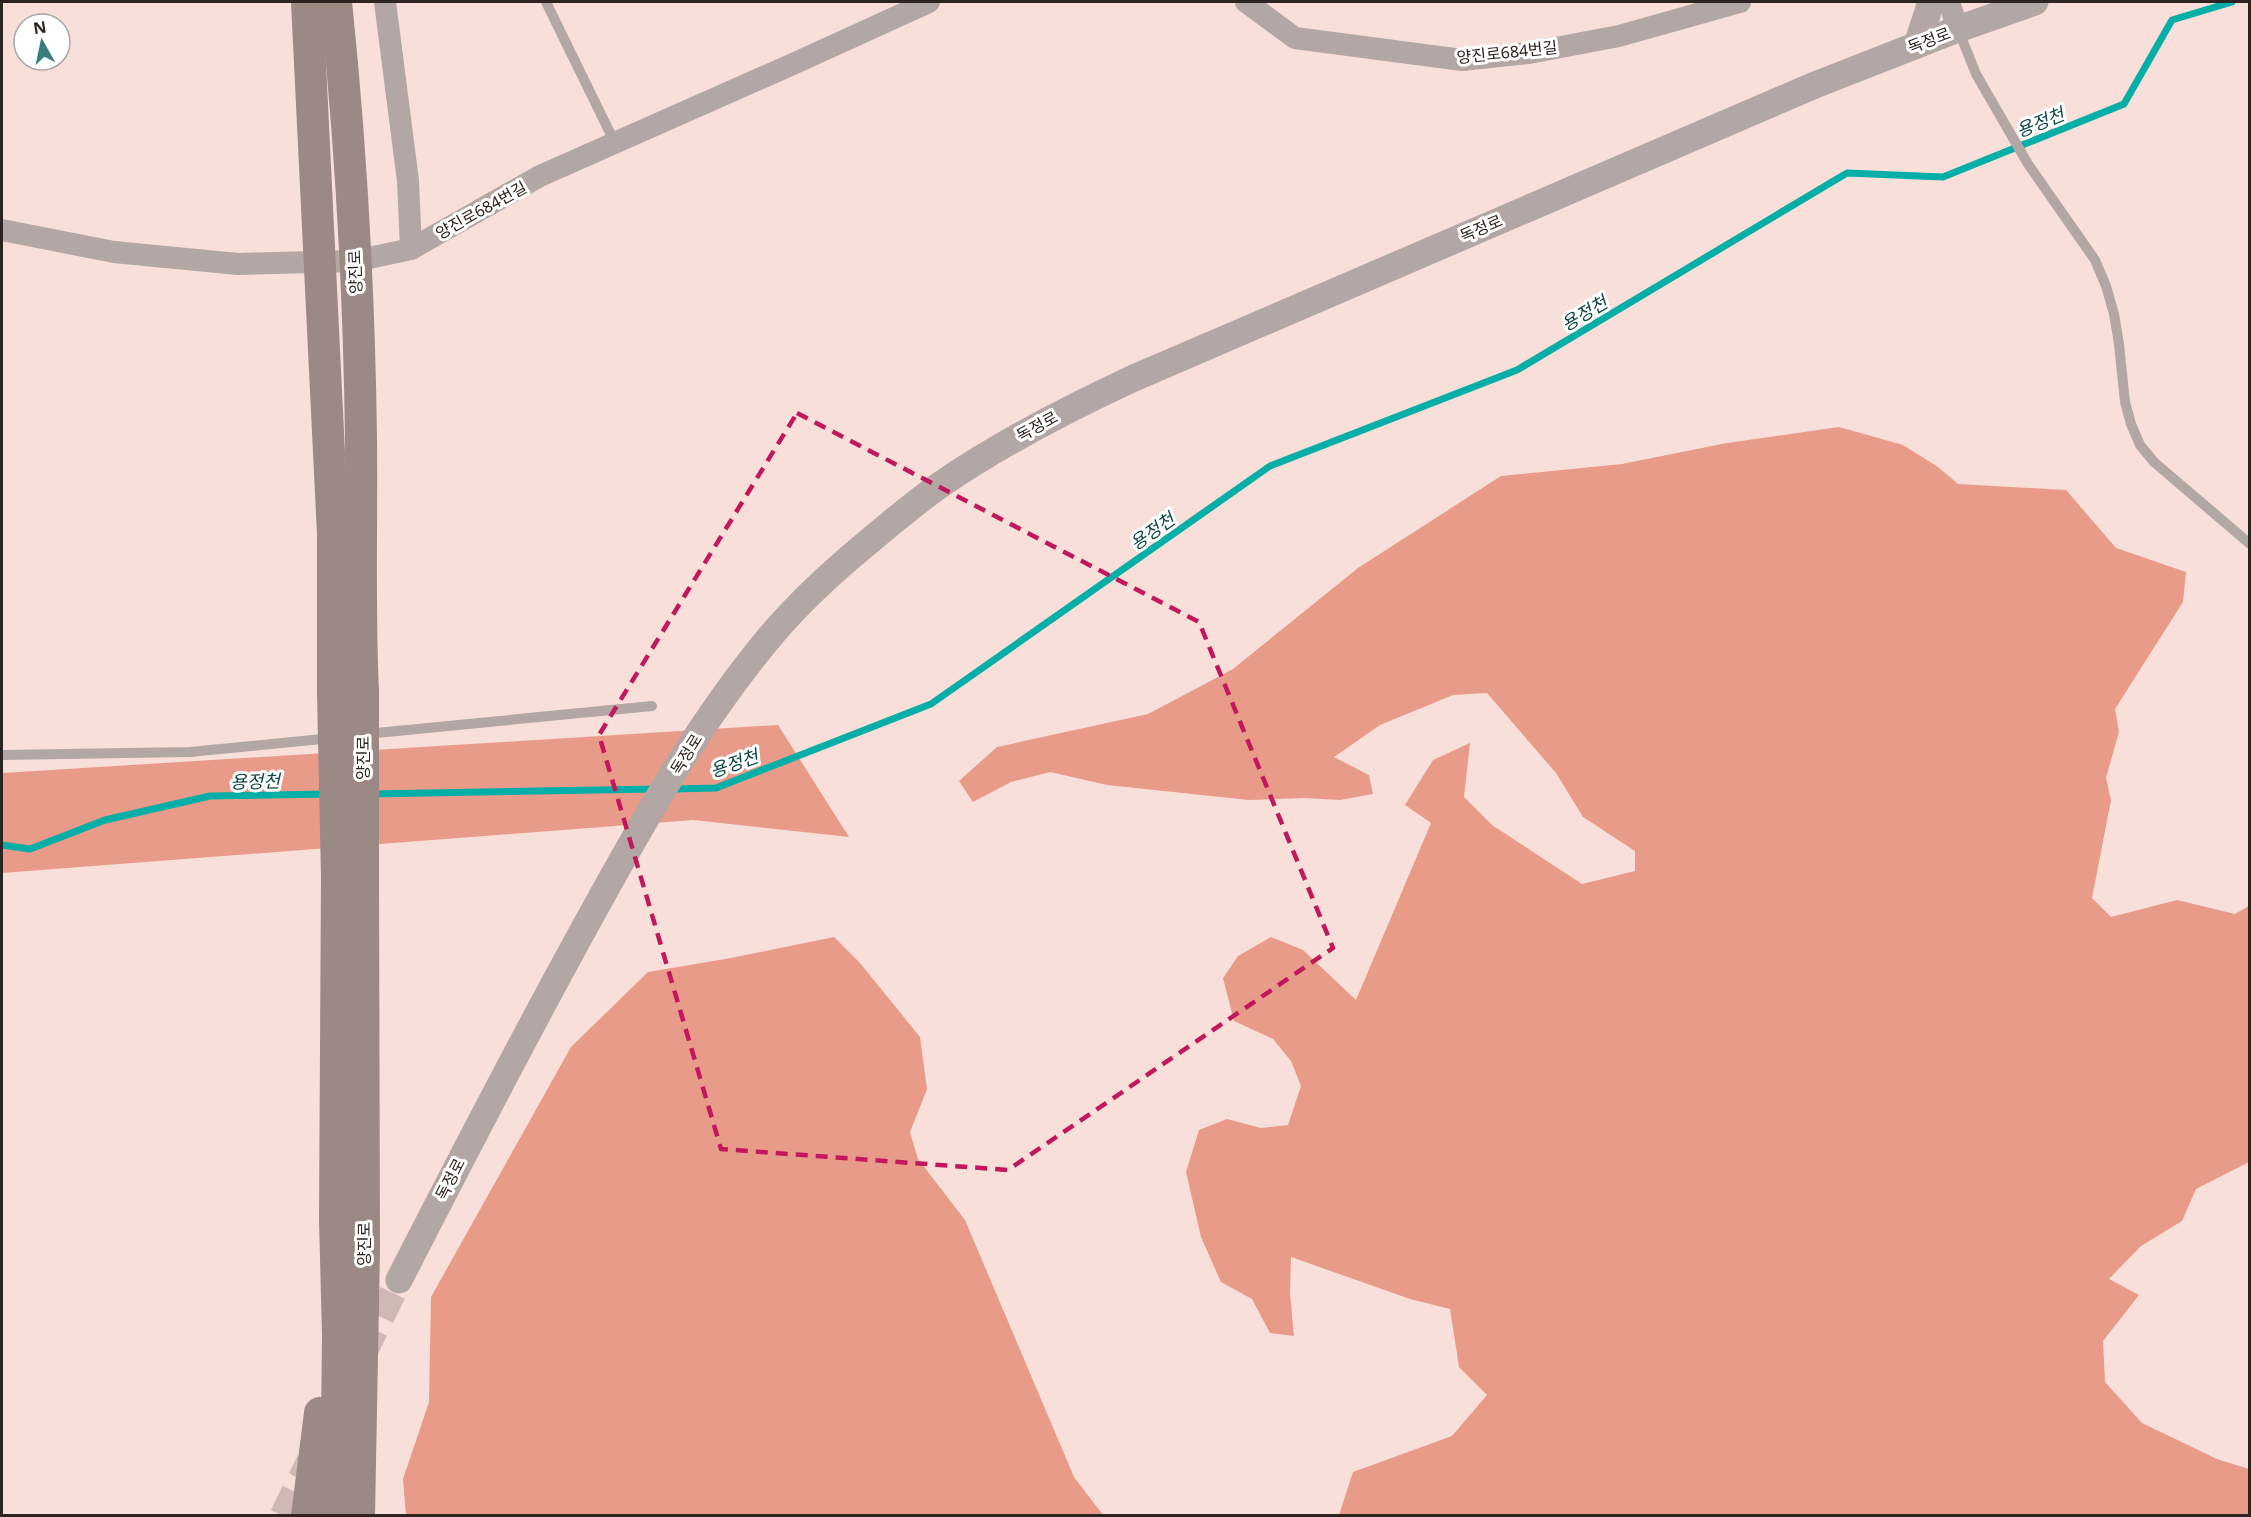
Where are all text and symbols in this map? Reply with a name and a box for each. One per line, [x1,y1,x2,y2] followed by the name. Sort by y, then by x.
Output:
[12,12,72,72] north arrow
[32,15,48,39] text: N
[1904,22,1954,58] street label: 독정로
[1456,36,1558,68] street label: 양진로684번길
[2012,101,2070,142] water label: 용정천
[431,176,531,244] street label: 양진로684번길
[1456,209,1506,247] street label: 독정로
[343,249,367,294] street label: 양진로
[1557,289,1614,336] water label: 용정천
[1012,406,1062,446] street label: 독정로
[1125,506,1181,555] water label: 용정천
[665,729,707,779] street label: 독정로
[352,736,374,780] street label: 양진로
[707,743,764,782] water label: 용정천
[230,769,282,793] water label: 용정천
[430,1154,470,1204] street label: 독정로
[353,1222,375,1266] street label: 양진로

